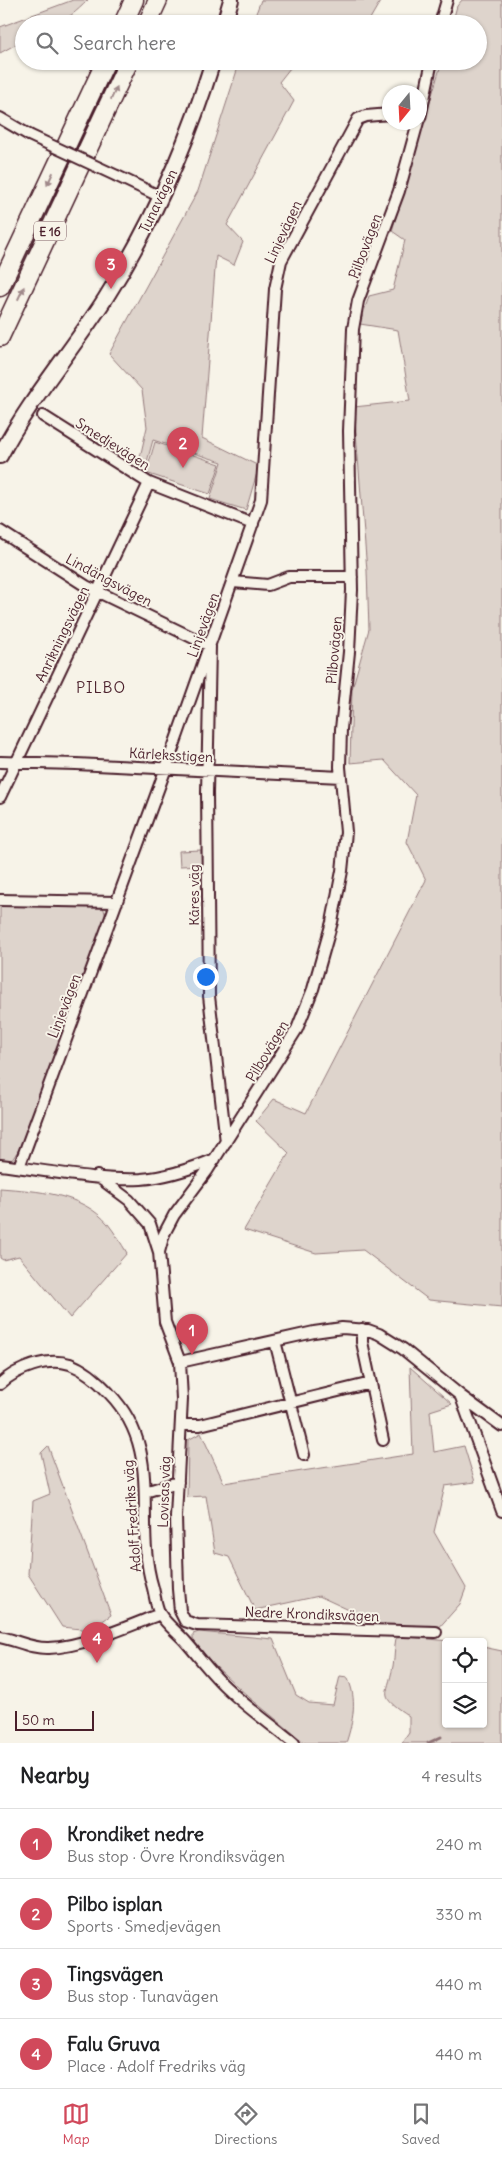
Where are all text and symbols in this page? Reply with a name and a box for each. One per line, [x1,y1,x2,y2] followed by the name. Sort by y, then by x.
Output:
[15,15,487,70] search box
[33,29,61,57] icon: search
[73,31,176,55] text: Search here
[382,85,427,130] north arrow
[111,86,119,100] one-way arrow
[135,166,181,236] street label: Tunavägen
[46,172,54,186] one-way arrow
[261,198,305,266] street label: Linjevägen
[344,211,386,281] street label: Pilbovägen
[34,222,66,240] road number: E 16
[95,248,127,289] pin: 3
[17,286,25,300] one-way arrow
[72,414,154,474] street label: Smedjevägen
[167,427,199,468] pin: 2
[63,550,155,610] street label: Lindängsvägen
[31,583,93,685] street label: Anrikningsvägen
[183,590,223,660] street label: Linjevägen
[322,615,346,685] street label: Pilbovägen
[76,678,126,697] district label: PILBO
[129,744,213,766] street label: Kärleksstigen
[185,864,203,926] street label: Kåres väg
[193,964,219,990] your location
[43,971,85,1041] street label: Linjevägen
[242,1017,292,1085] street label: Pilbovägen
[176,1314,208,1355] pin: 1
[154,1456,174,1528] street label: Lovisas väg
[119,1459,145,1573] street label: Adolf Fredriks väg
[244,1603,380,1625] street label: Nedre Krondiksvägen
[81,1622,113,1663] pin: 4
[442,1638,487,1728] map controls
[442,1638,487,1683] button: locate
[442,1683,487,1728] button: layers
[15,1708,94,1731] scale bar
[22,1711,55,1729] text: 50 m
[20,1762,90,1789] text: Nearby
[421,1766,482,1786] text: 4 results
[67,1822,204,1846] text: Krondiket nedre
[33,1834,39,1854] text: 1
[436,1834,482,1854] text: 240 m
[67,1846,285,1866] text: Bus stop · Övre Krondiksvägen
[67,1892,162,1916] text: Pilbo isplan
[32,1904,40,1924] text: 2
[435,1904,482,1924] text: 330 m
[67,1916,221,1936] text: Sports · Smedjevägen
[67,1962,163,1986] text: Tingsvägen
[31,1974,41,1994] text: 3
[435,1974,482,1994] text: 440 m
[67,1986,218,2006] text: Bus stop · Tunavägen
[67,2032,160,2056] text: Falu Gruva
[31,2044,41,2064] text: 4
[435,2044,482,2064] text: 440 m
[67,2056,246,2076] text: Place · Adolf Fredriks väg
[62,2100,90,2148] tab: Map
[214,2100,277,2148] tab: Directions
[402,2100,440,2148] tab: Saved

